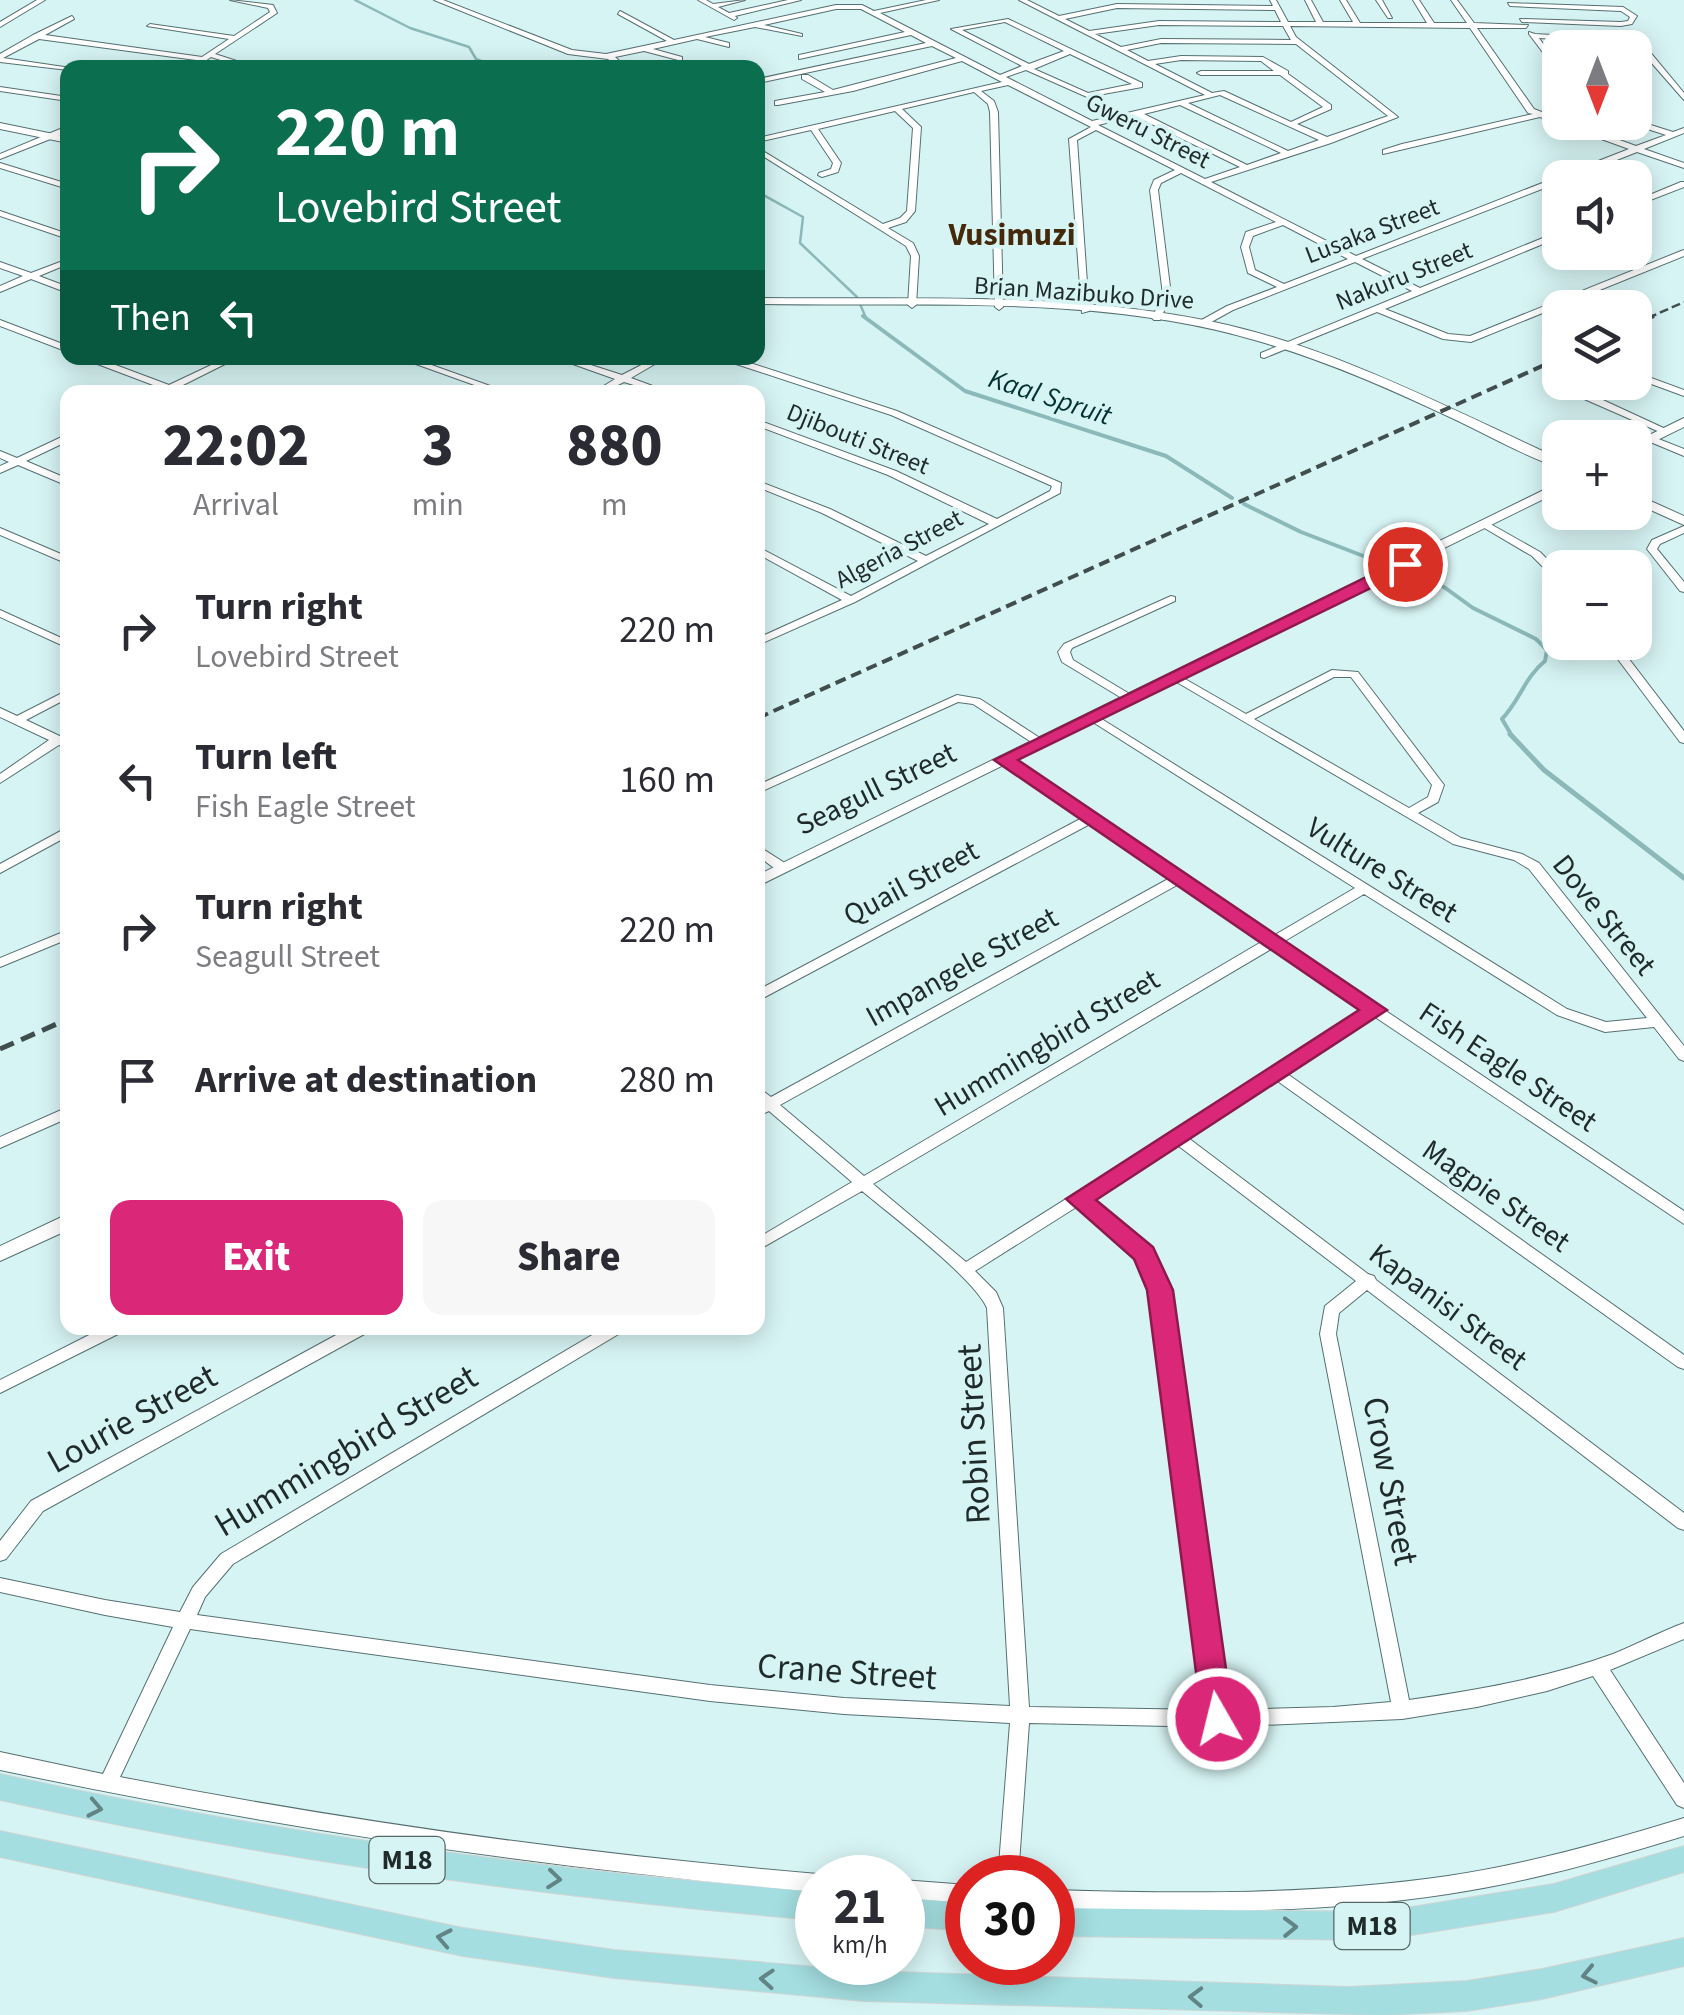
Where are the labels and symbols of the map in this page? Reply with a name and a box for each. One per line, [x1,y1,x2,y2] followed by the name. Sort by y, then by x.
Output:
[1542,30,1652,140] north arrow
[1079,84,1217,178] street label: Gweru Street
[1300,189,1445,273] street label: Lusaka Street
[947,212,1076,258] district label: Vusimuzi
[1330,232,1478,320] street label: Nakuru Street
[973,267,1195,319] street label: Brian Mazibuko Drive
[983,358,1117,436] water label: Kaal Spruit
[781,394,935,484] street label: Djibouti Street
[829,500,970,598] street label: Algeria Street
[1363,522,1448,607] pin
[789,732,963,846] street label: Seagull Street
[1298,806,1466,934] street label: Vulture Street
[836,829,986,937] street label: Quail Street
[1542,845,1666,985] street label: Dove Street
[858,896,1066,1038] street label: Impangele Street
[926,959,1168,1127] street label: Hummingbird Street
[1410,991,1606,1143] street label: Fish Eagle Street
[1413,1129,1579,1263] street label: Magpie Street
[1360,1233,1536,1381] street label: Kapanisi Street
[944,1342,1004,1525] street label: Robin Street
[38,1352,226,1486] street label: Lourie Street
[205,1352,487,1549] street label: Hummingbird Street
[1349,1393,1431,1570] street label: Crow Street
[755,1641,939,1703] street label: Crane Street
[1166,1667,1270,1771] position arrow
[86,1797,103,1818] one-way arrow
[370,1837,444,1883] road number: M18
[945,1855,1075,1985] speed limit sign: 30
[547,1868,563,1889] one-way arrow
[1334,1903,1410,1949] road number: M18
[1282,1916,1298,1938] one-way arrow
[436,1928,453,1949] one-way arrow
[1581,1963,1598,1984] one-way arrow
[758,1969,774,1990] one-way arrow
[1188,1986,1204,2007] one-way arrow

